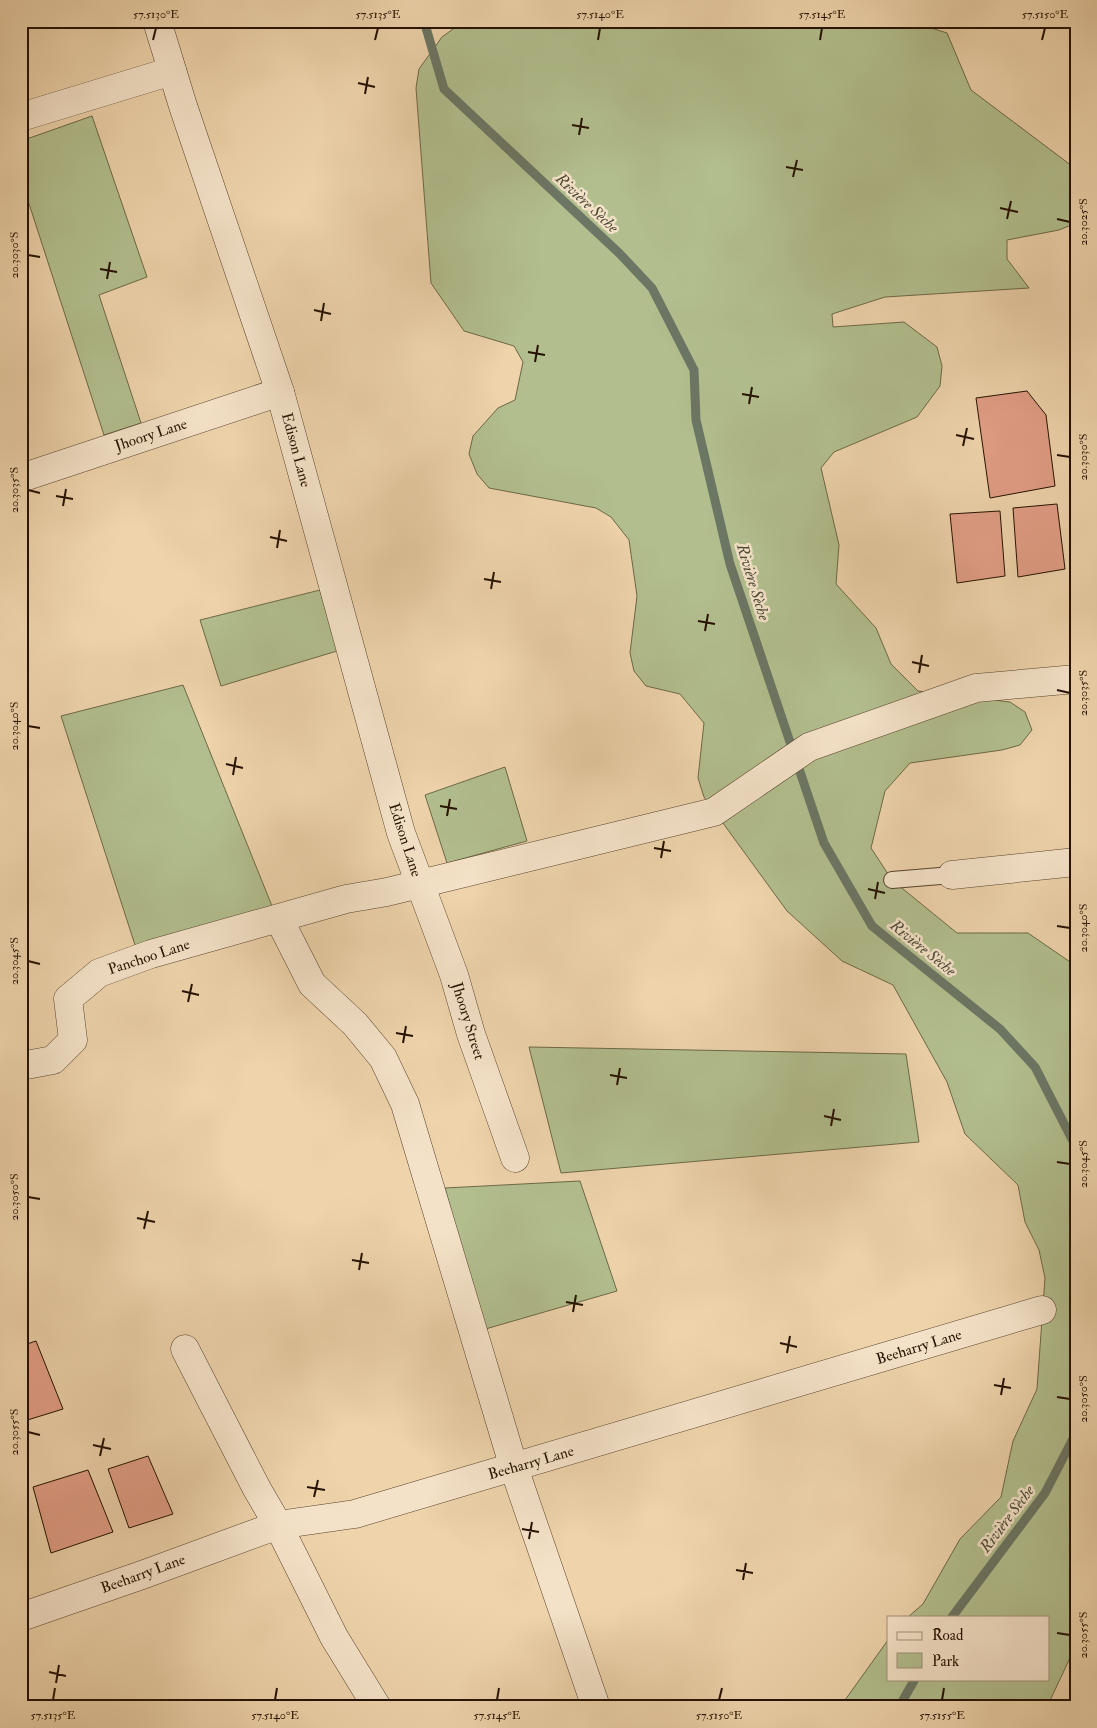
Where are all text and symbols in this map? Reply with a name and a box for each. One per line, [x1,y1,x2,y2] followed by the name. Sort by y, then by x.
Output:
[133,7,179,22] text: 57.5130°E
[356,7,401,22] text: 57.5135°E
[576,7,624,22] text: 57.5140°E
[799,7,846,22] text: 57.5145°E
[1022,7,1069,22] text: 57.5150°E
[551,168,623,238] water label: Rivière Sèche
[1076,198,1091,246] text: 20.3025°S
[7,232,22,279] text: 20.3030°S
[277,411,315,489] street label: Edison Lane
[112,414,190,457] street label: Jhoory Lane
[1076,434,1091,481] text: 20.3030°S
[7,467,22,513] text: 20.3035°S
[732,540,774,623] water label: Rivière Sèche
[1076,670,1091,716] text: 20.3035°S
[7,702,22,750] text: 20.3040°S
[384,801,426,879] street label: Edison Lane
[1076,904,1091,952] text: 20.3040°S
[885,915,961,981] water label: Rivière Sèche
[106,935,192,979] street label: Panchoo Lane
[7,937,22,985] text: 20.3045°S
[446,979,489,1062] street label: Jhoory Street
[1076,1140,1091,1188] text: 20.3045°S
[7,1173,22,1221] text: 20.3050°S
[874,1325,964,1369] street label: Beeharry Lane
[1076,1375,1091,1423] text: 20.3050°S
[7,1409,22,1455] text: 20.3055°S
[486,1442,576,1484] street label: Beeharry Lane
[975,1481,1039,1557] water label: Rivière Sèche
[98,1550,188,1598] street label: Beeharry Lane
[1076,1612,1091,1658] text: 20.3055°S
[887,1616,1050,1680] legend
[932,1626,964,1645] text: Road
[932,1652,959,1671] text: Park
[31,1708,76,1723] text: 57.5135°E
[251,1708,299,1723] text: 57.5140°E
[474,1708,521,1723] text: 57.5145°E
[696,1708,743,1723] text: 57.5150°E
[919,1708,965,1723] text: 57.5155°E

